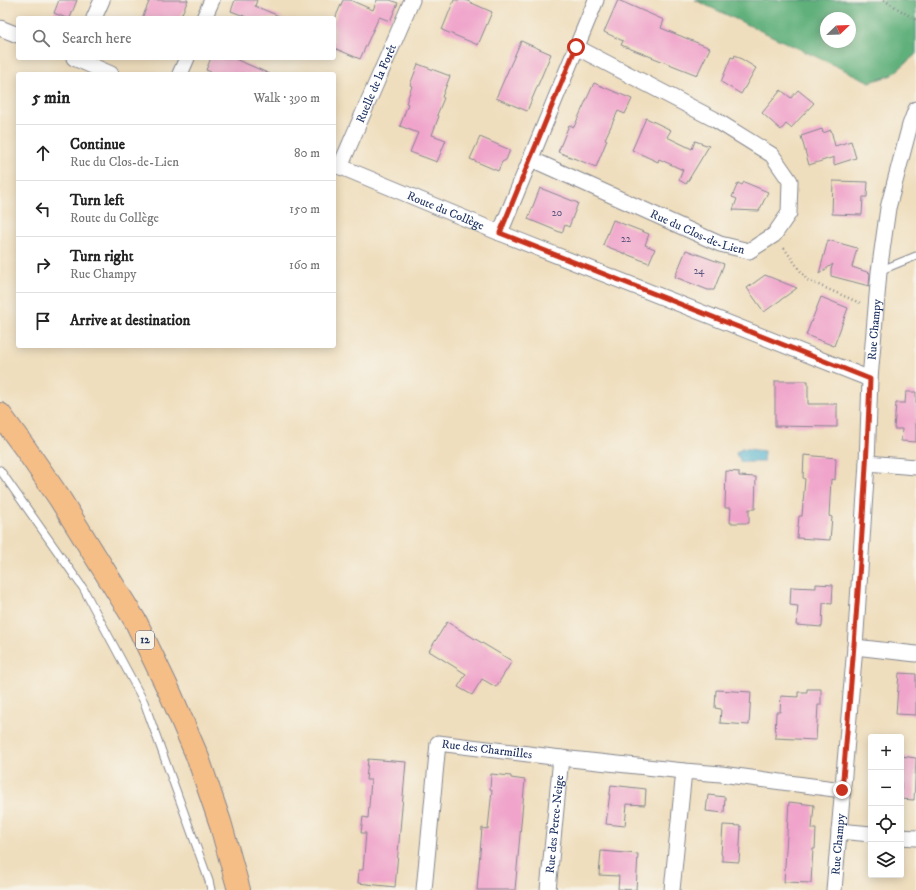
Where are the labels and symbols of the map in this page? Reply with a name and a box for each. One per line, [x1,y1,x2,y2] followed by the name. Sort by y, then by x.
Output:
[820,12,856,48] north arrow
[567,38,585,56] route start
[352,42,400,125] street label: Ruelle de la Forêt
[405,188,487,233] street label: Route du Collège
[648,206,747,257] street label: Rue du Clos-de-Lien
[552,207,562,219] house number: 20
[621,233,631,245] house number: 22
[694,265,705,277] house number: 24
[864,298,884,361] street label: Rue Champy
[136,631,154,649] road number: 12
[441,736,533,762] street label: Rue des Charmilles
[542,774,567,874] street label: Rue des Perce-Neige
[833,781,851,799] route end
[828,813,848,875] street label: Rue Champy

